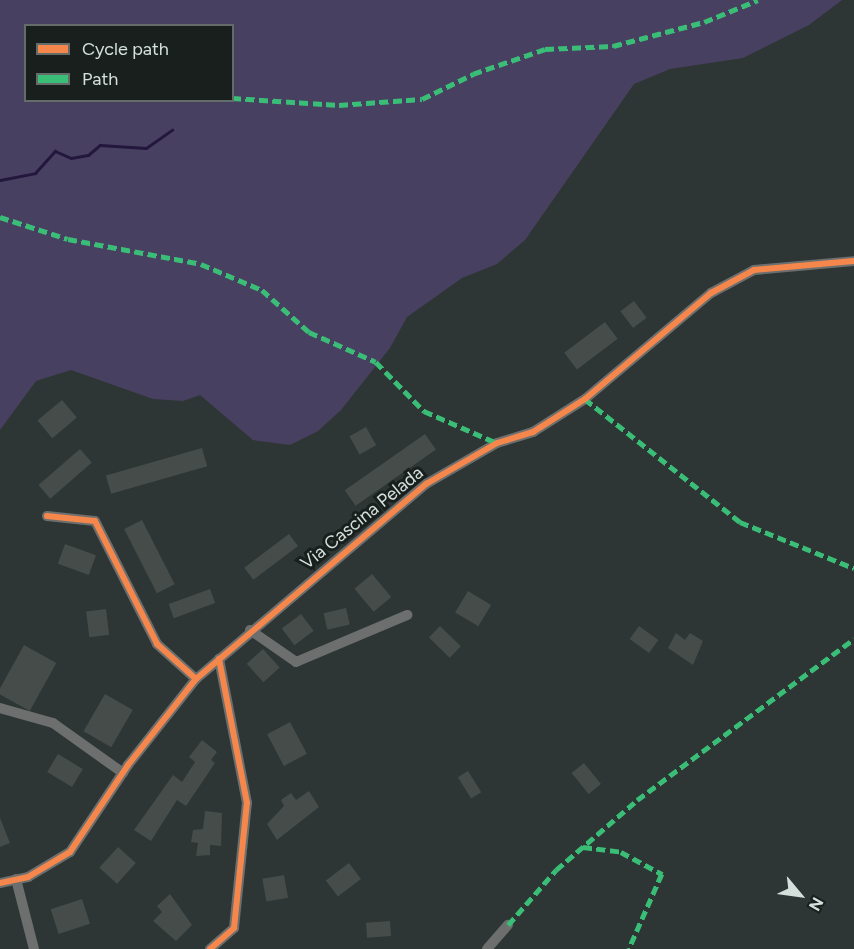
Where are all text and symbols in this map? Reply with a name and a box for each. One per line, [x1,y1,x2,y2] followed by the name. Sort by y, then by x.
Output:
[24,24,234,102] legend
[82,38,169,60] text: Cycle path
[82,68,118,90] text: Path
[296,462,428,574] street label: Via Cascina Pelada
[770,865,830,925] north arrow
[805,894,827,914] text: N

